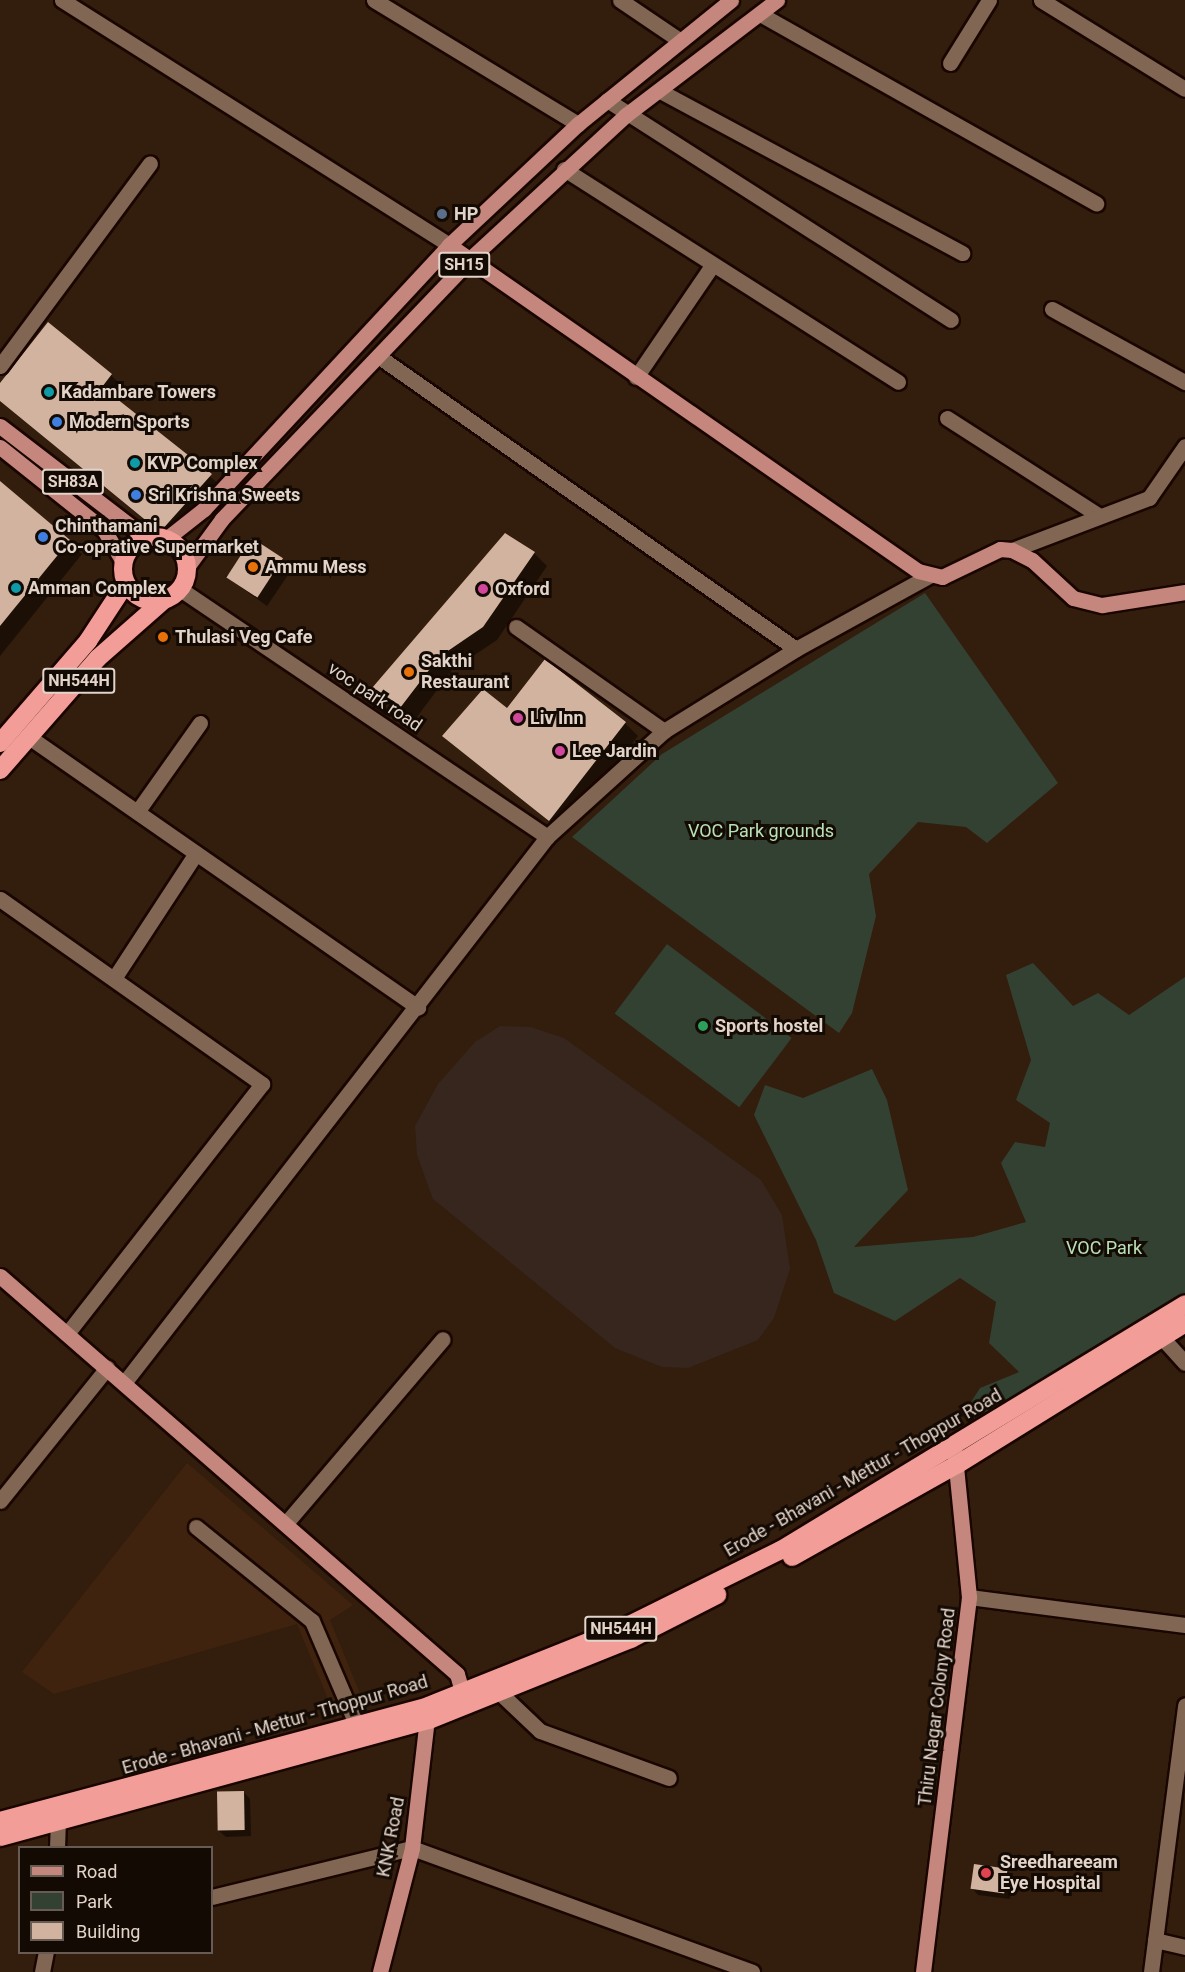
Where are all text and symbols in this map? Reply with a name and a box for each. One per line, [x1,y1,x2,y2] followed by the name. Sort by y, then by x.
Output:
[454,203,478,225] place label: HP
[435,207,449,221] marker: HP
[437,252,491,278] road number: SH15
[61,381,216,403] place label: Kadambare Towers
[42,385,56,399] marker: Kadambare Towers
[69,411,190,433] place label: Modern Sports
[50,415,64,429] marker: Modern Sports
[147,452,258,474] place label: KVP Complex
[128,456,142,470] marker: KVP Complex
[42,469,104,495] road number: SH83A
[148,484,300,506] place label: Sri Krishna Sweets
[129,488,143,502] marker: Sri Krishna Sweets
[55,516,259,558] place label: Chinthamani Co-oprative Supermarket
[36,530,50,544] marker: Chinthamani Co-oprative Supermarket
[265,556,367,578] place label: Ammu Mess
[246,560,260,574] marker: Ammu Mess
[28,577,166,599] place label: Amman Complex
[495,578,550,600] place label: Oxford
[9,581,23,595] marker: Amman Complex
[476,582,490,596] marker: Oxford
[175,626,312,648] place label: Thulasi Veg Cafe
[156,630,170,644] marker: Thulasi Veg Cafe
[421,651,509,694] place label: Sakthi Restaurant
[324,658,426,736] street label: voc park road
[402,665,416,679] marker: Sakthi Restaurant
[42,668,116,694] road number: NH544H
[530,707,584,729] place label: Liv Inn
[511,711,525,725] marker: Liv Inn
[572,740,657,762] place label: Lee Jardin
[553,744,567,758] marker: Lee Jardin
[688,820,834,842] park label: VOC Park grounds
[715,1015,823,1037] place label: Sports hostel
[696,1019,710,1033] marker: Sports hostel
[1066,1237,1142,1259] park label: VOC Park
[720,1384,1006,1562] street label: Erode - Bhavani - Mettur - Thoppur Road
[914,1607,960,1807] street label: Thiru Nagar Colony Road
[584,1616,658,1642] road number: NH544H
[120,1671,430,1779] street label: Erode - Bhavani - Mettur - Thoppur Road
[373,1795,409,1879] street label: KNK Road
[18,1846,213,1954] legend
[1000,1852,1118,1894] place label: Sreedhareeam Eye Hospital
[76,1861,117,1882] text: Road
[977,1864,995,1882] marker: Sreedhareeam Eye Hospital
[76,1891,112,1912] text: Park
[76,1921,140,1942] text: Building

